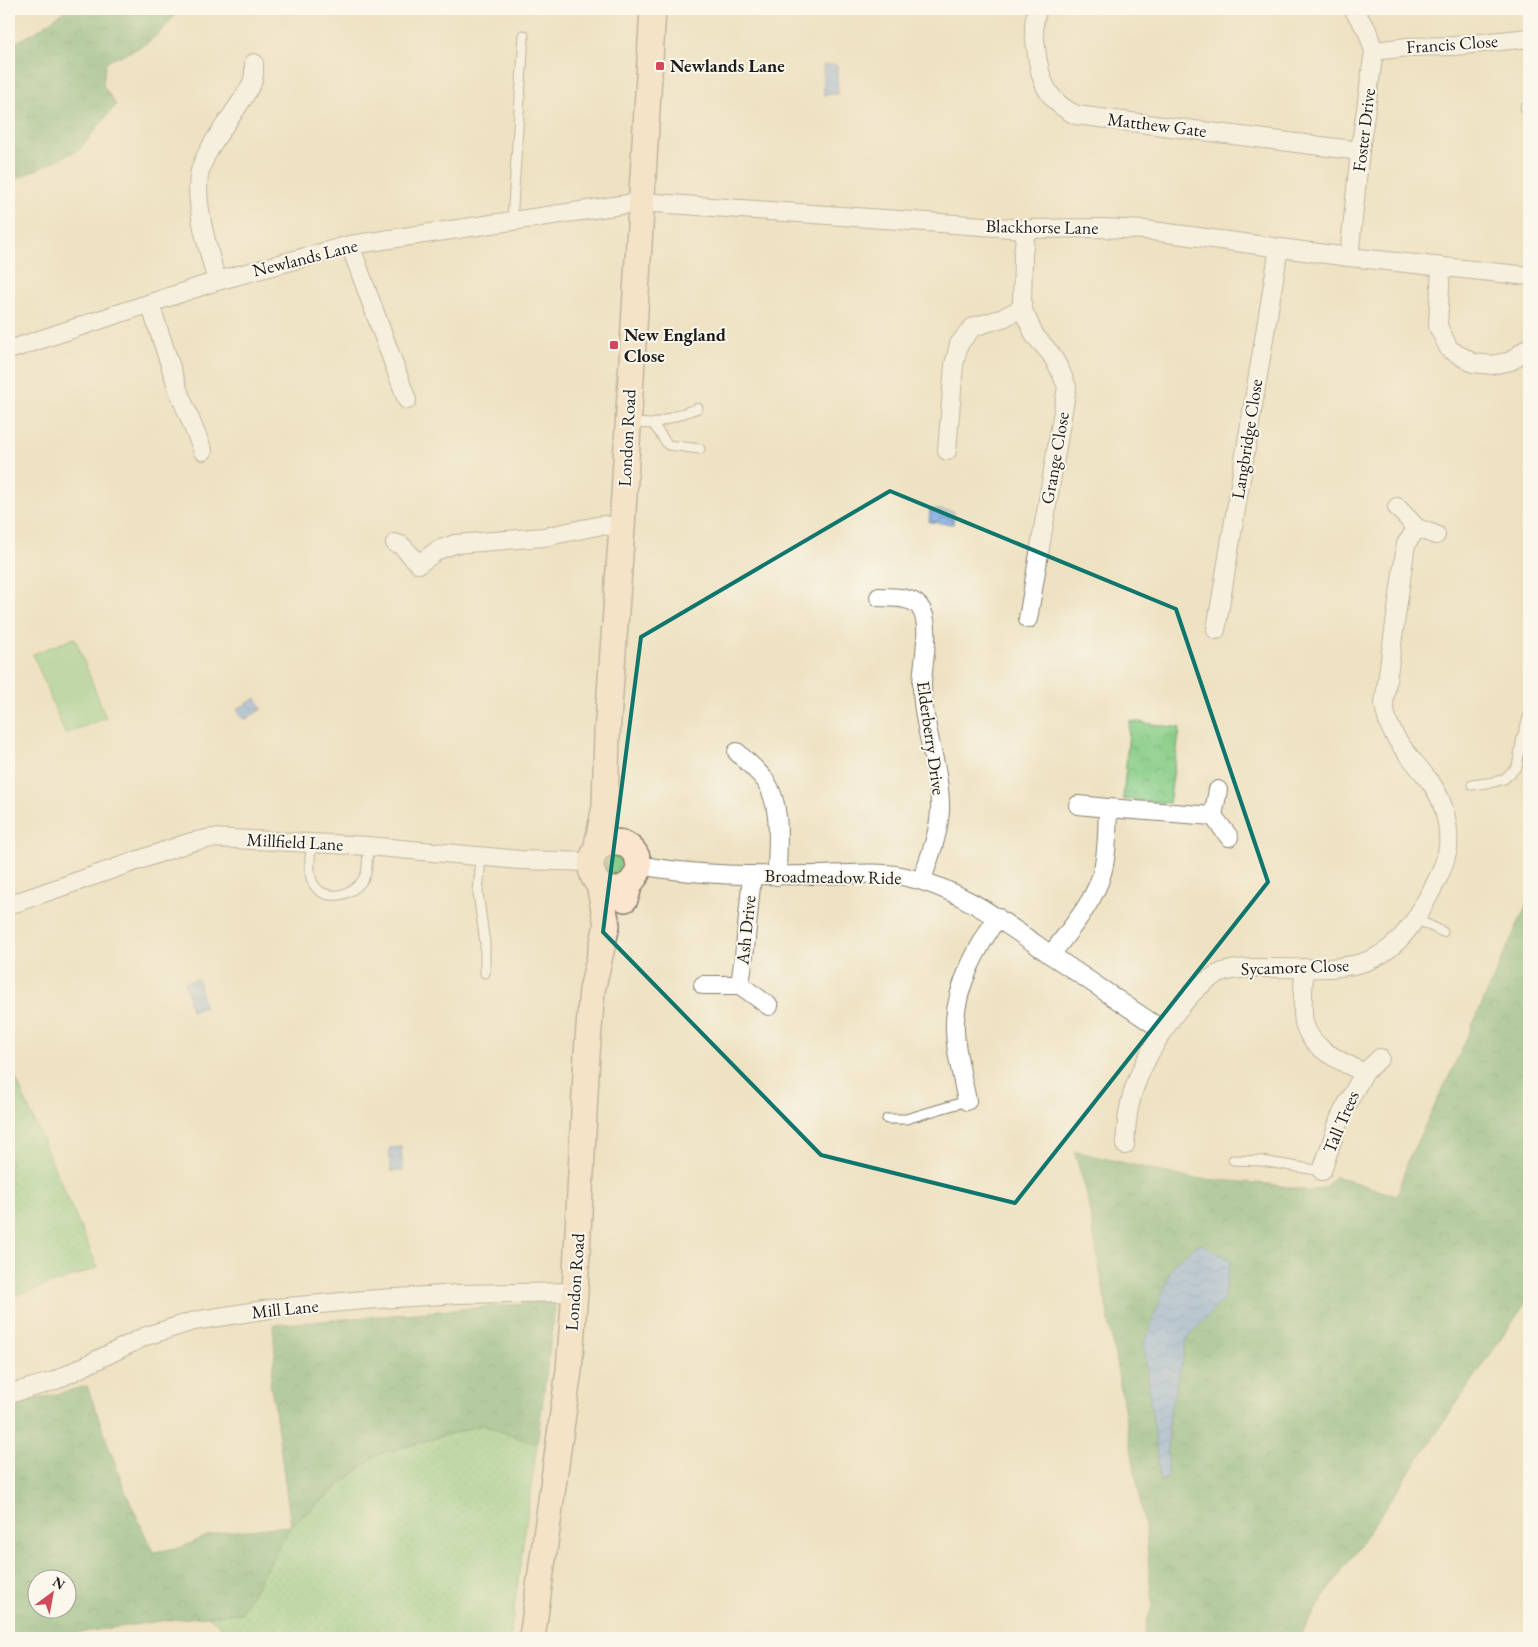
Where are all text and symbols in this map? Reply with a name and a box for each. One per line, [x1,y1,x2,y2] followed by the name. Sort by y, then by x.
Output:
[1405,29,1499,58] street label: Francis Close
[670,54,785,77] place label: Newlands Lane
[654,60,666,72] marker: Newlands Lane
[1347,87,1380,173] street label: Foster Drive
[1106,107,1208,142] street label: Matthew Gate
[985,214,1099,239] street label: Blackhorse Lane
[250,233,360,282] street label: Newlands Lane
[624,323,726,367] place label: New England Close
[608,339,620,351] marker: New England Close
[1226,377,1267,501] street label: Langbridge Close
[612,388,641,487] street label: London Road
[1035,410,1074,506] street label: Grange Close
[912,679,951,796] street label: Elderberry Drive
[246,827,344,856] street label: Millfield Lane
[764,864,902,889] street label: Broadmeadow Ride
[730,894,761,967] street label: Ash Drive
[1240,953,1350,980] street label: Sycamore Close
[1317,1087,1364,1156] street label: Tall Trees
[560,1232,589,1332] street label: London Road
[250,1294,320,1323] street label: Mill Lane
[28,1570,78,1620] north arrow
[49,1572,69,1594] text: N

